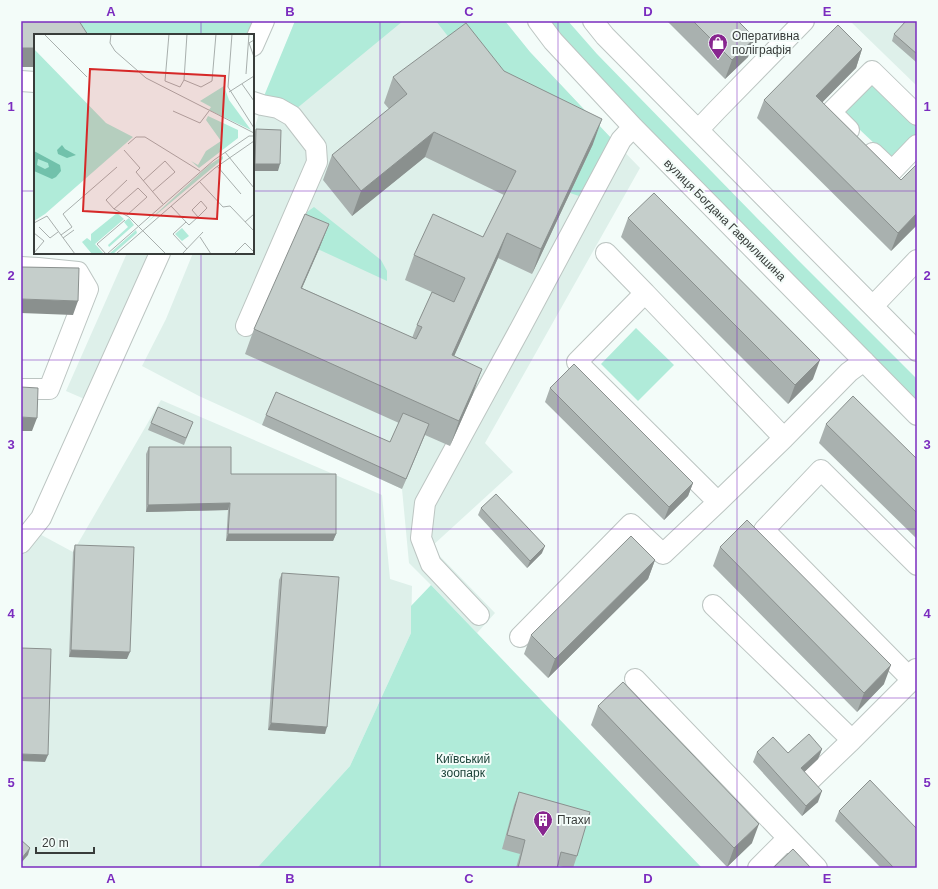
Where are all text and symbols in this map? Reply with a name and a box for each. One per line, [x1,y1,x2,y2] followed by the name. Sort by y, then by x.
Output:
[106,4,116,19] text: A
[285,4,295,19] text: B
[464,4,474,19] text: C
[643,4,653,19] text: D
[823,4,832,19] text: E
[732,29,800,57] place label: Оперативна поліграфія
[707,32,729,60] shop icon: Оперативна поліграфія
[34,34,254,254] inset map
[7,99,15,114] text: 1
[923,99,931,114] text: 1
[661,156,789,284] street label: вулиця Богдана Гаврилишина
[7,268,15,283] text: 2
[923,268,931,283] text: 2
[7,437,15,452] text: 3
[923,437,931,452] text: 3
[7,606,15,621] text: 4
[923,606,931,621] text: 4
[436,752,490,780] park label: Київський зоопарк
[7,775,15,790] text: 5
[923,775,931,790] text: 5
[532,809,554,837] building icon: Птахи
[557,813,590,827] place label: Птахи
[36,829,94,855] scale bar
[42,836,69,850] text: 20 m
[106,871,116,886] text: A
[285,871,295,886] text: B
[464,871,474,886] text: C
[643,871,653,886] text: D
[823,871,832,886] text: E

